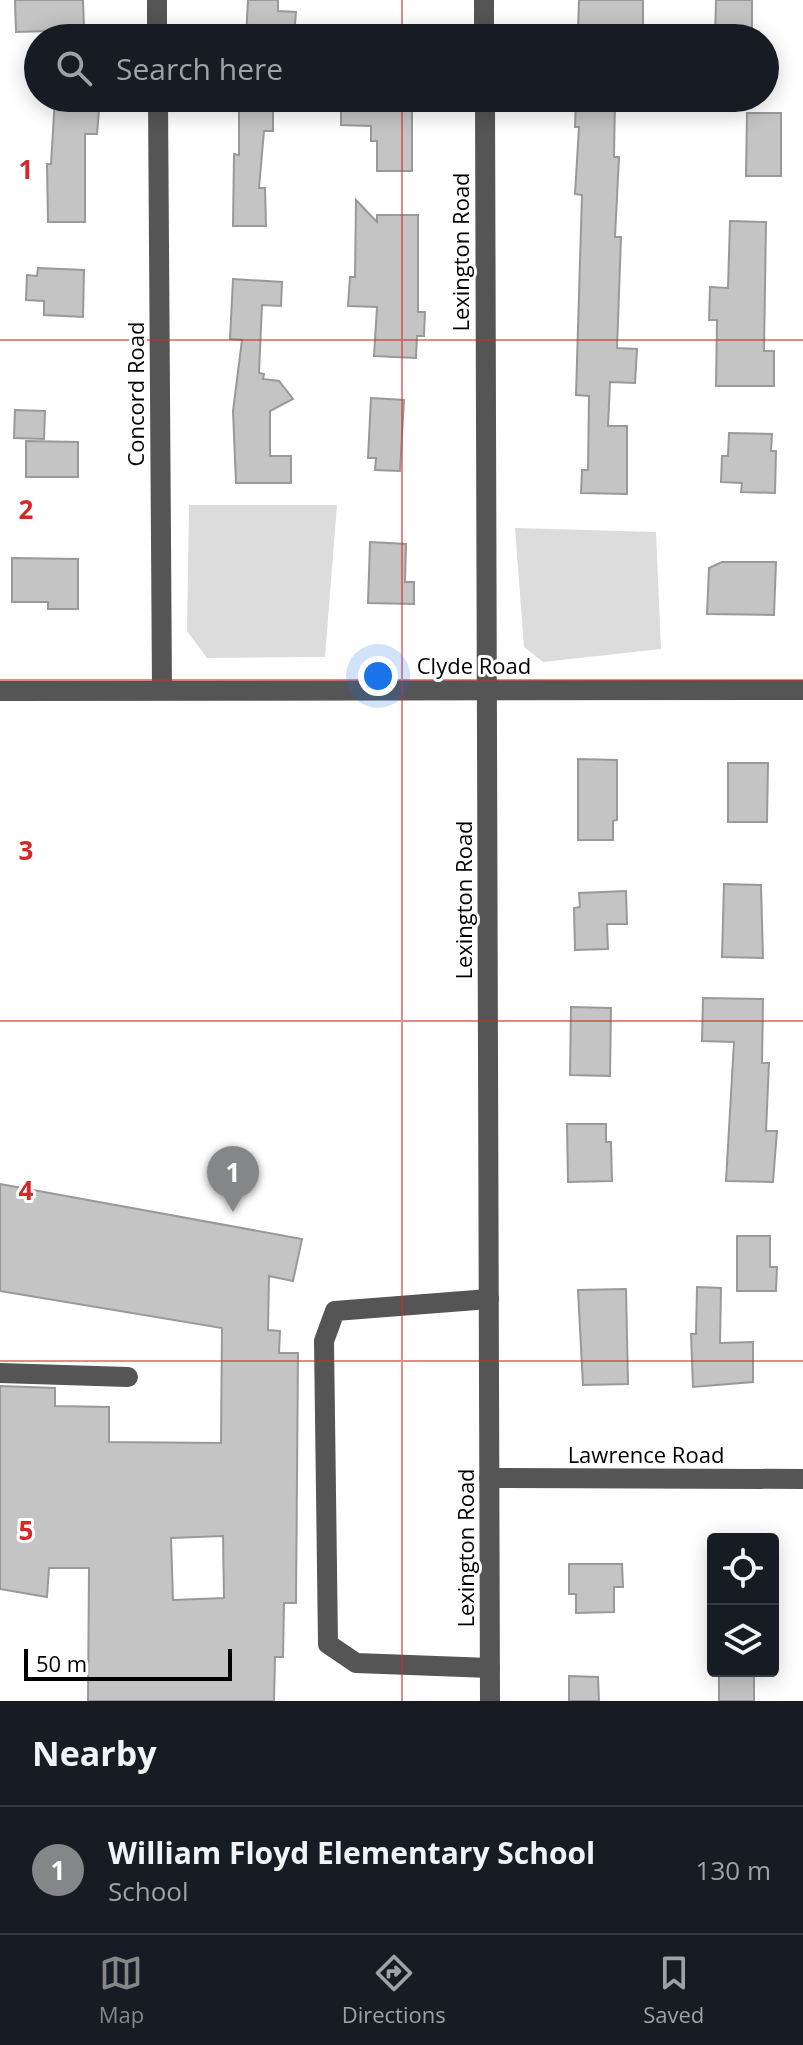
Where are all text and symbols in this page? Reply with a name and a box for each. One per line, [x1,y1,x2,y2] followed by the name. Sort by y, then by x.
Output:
[24,24,779,112] search box
[52,46,96,90] icon: search
[116,48,283,89] text: Search here
[19,151,33,187] text: 1
[445,172,475,332] street label: Lexington Road
[120,321,150,467] street label: Concord Road
[19,491,34,527] text: 2
[417,650,531,680] street label: Clyde Road
[358,656,398,696] your location
[448,820,478,980] street label: Lexington Road
[19,832,33,868] text: 3
[207,1146,259,1212] pin: 1
[19,1172,34,1208] text: 4
[568,1439,724,1469] street label: Lawrence Road
[450,1468,480,1628] street label: Lexington Road
[19,1512,33,1548] text: 5
[707,1533,779,1677] map controls
[707,1533,779,1605] button: locate
[707,1605,779,1677] button: layers
[24,1645,232,1681] scale bar
[36,1648,87,1678] text: 50 m
[32,1730,157,1776] text: Nearby
[108,1832,595,1873] text: William Floyd Elementary School
[51,1852,65,1888] text: 1
[696,1852,771,1888] text: 130 m
[108,1873,189,1909] text: School
[99,1951,144,2029] tab: Map
[342,1951,446,2029] tab: Directions
[643,1951,704,2029] tab: Saved

